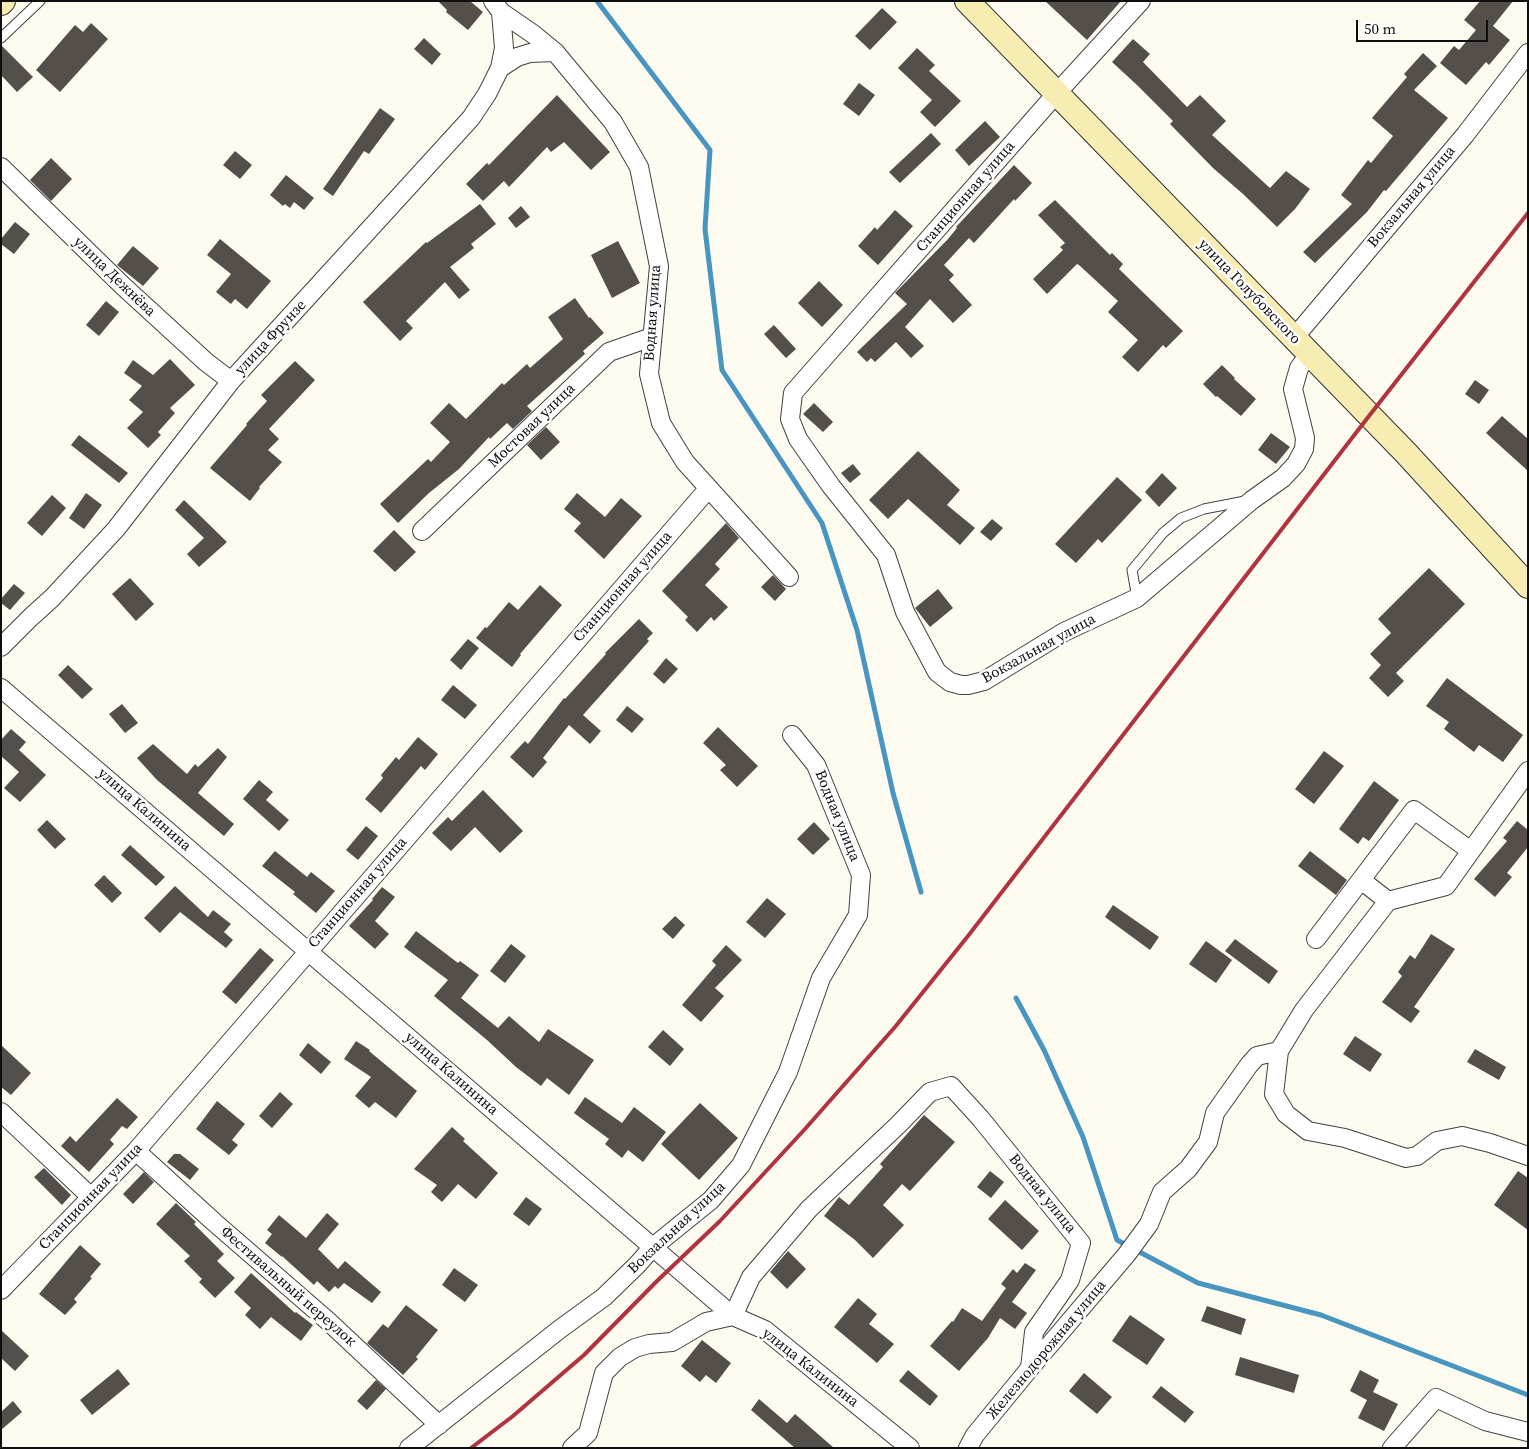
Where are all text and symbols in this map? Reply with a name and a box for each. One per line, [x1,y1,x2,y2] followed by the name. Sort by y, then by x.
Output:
[1359,10,1492,42] scale bar
[1364,18,1396,39] text: 50 m
[913,138,1019,256] street label: Станционная улица
[1364,143,1460,251] street label: Вокзальная улица
[69,233,159,321] street label: улица Дежнёва
[1194,236,1304,348] street label: улица Голубовского
[641,264,665,362] street label: Водная улица
[232,297,310,379] street label: улица Фрунзе
[485,380,579,472] street label: Мостовая улица
[570,528,676,646] street label: Станционная улица
[979,610,1099,688] street label: Вокзальная улица
[94,765,194,855] street label: улица Калинина
[811,768,863,864] street label: Водная улица
[305,834,411,952] street label: Станционная улица
[401,1029,501,1119] street label: улица Калинина
[35,1140,147,1254] street label: Станционная улица
[1005,1151,1079,1237] street label: Водная улица
[624,1178,730,1278] street label: Вокзальная улица
[216,1223,360,1351] street label: Фестивальный переулок
[984,1277,1110,1423] street label: Железнодорожная улица
[758,1325,862,1411] street label: улица Калинина

